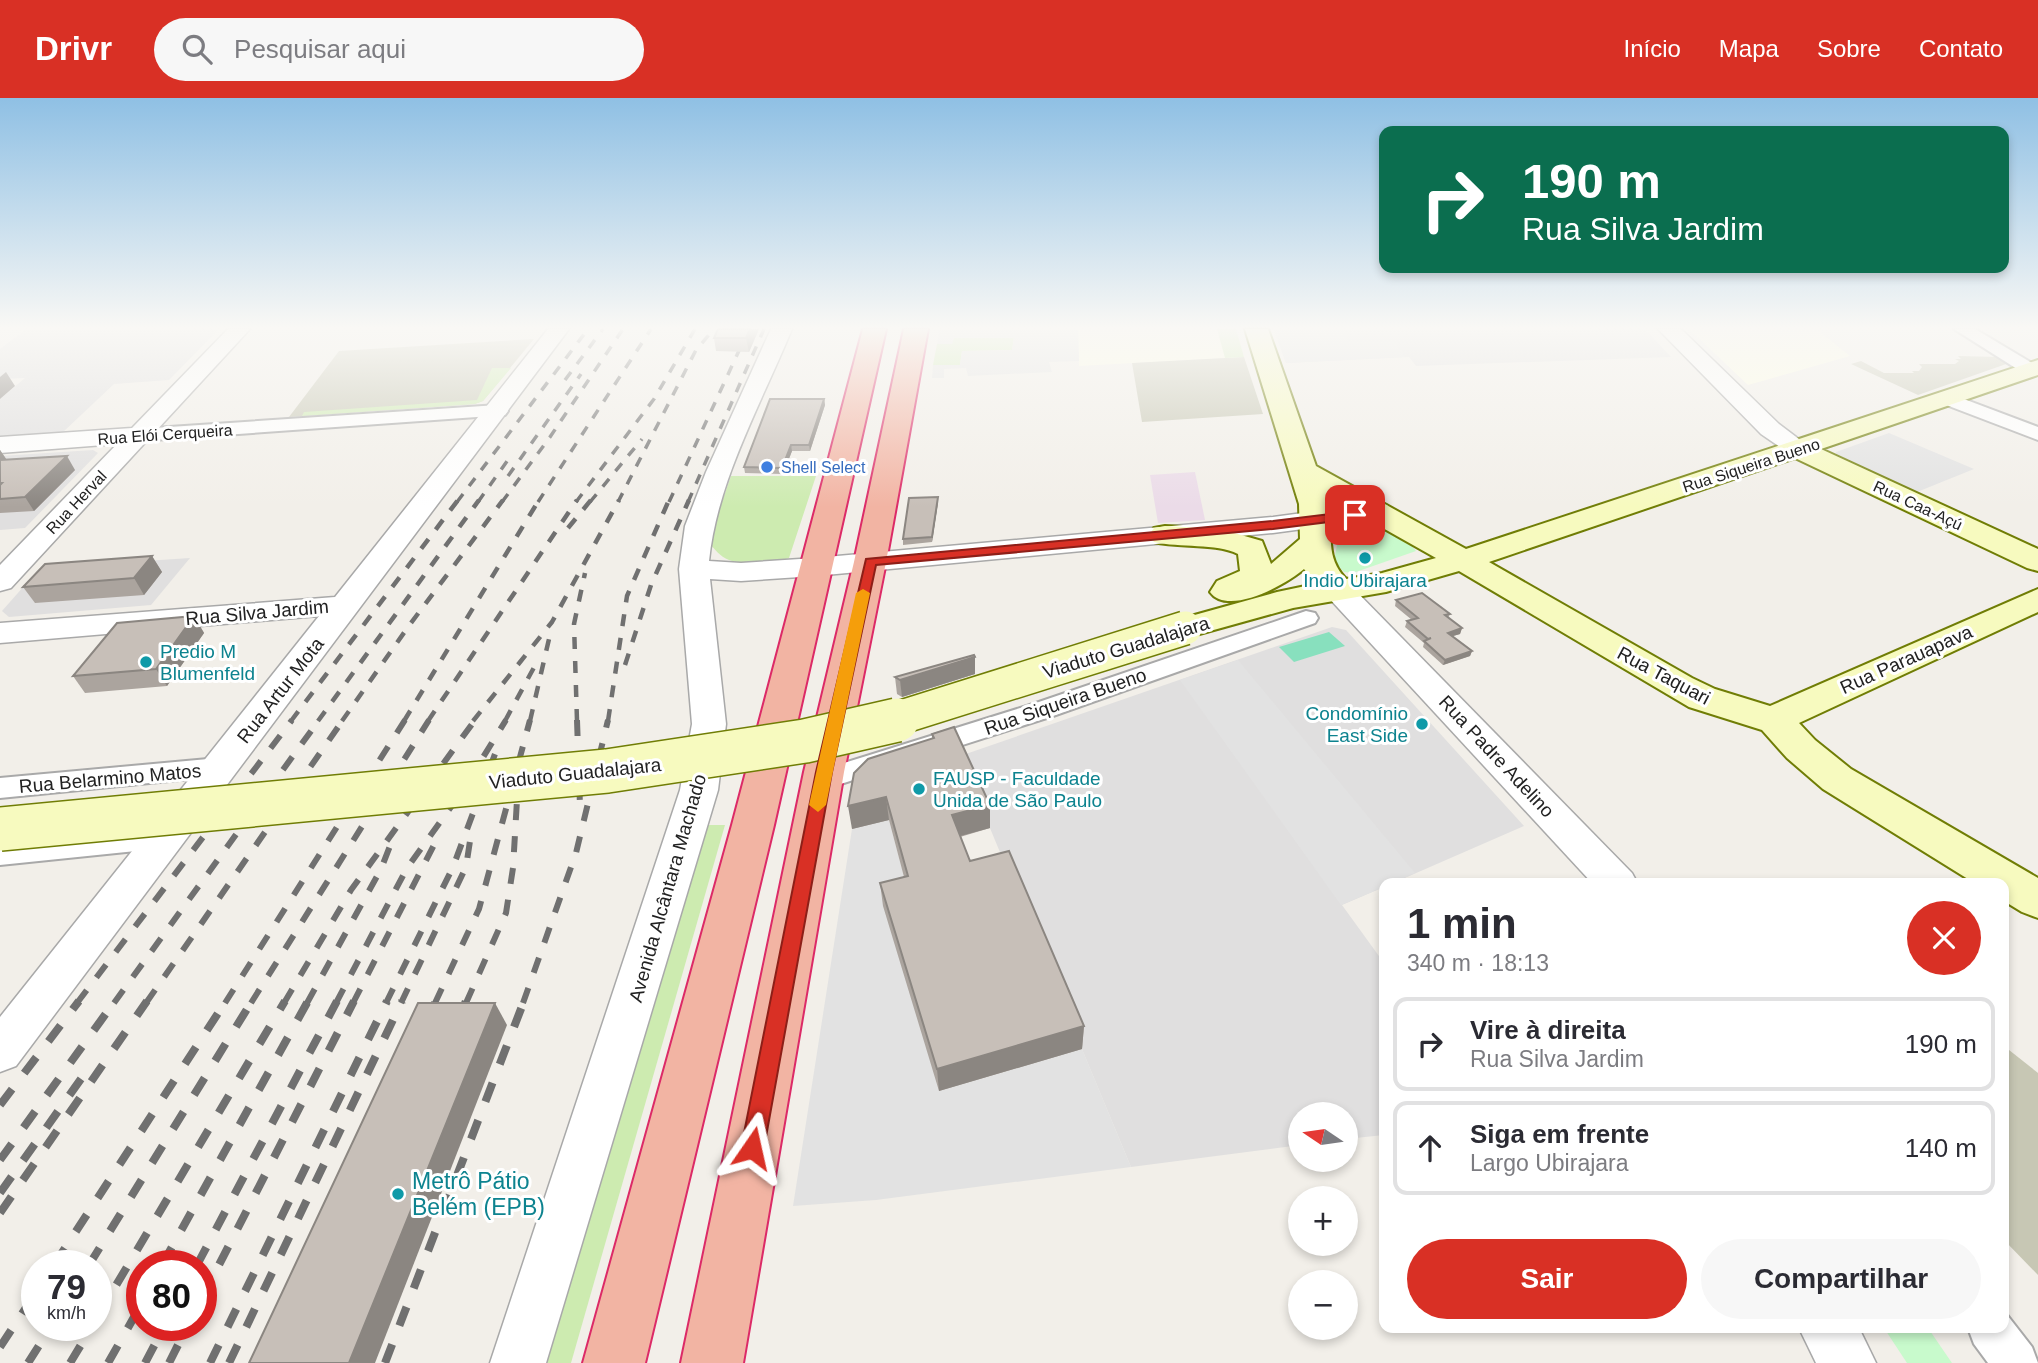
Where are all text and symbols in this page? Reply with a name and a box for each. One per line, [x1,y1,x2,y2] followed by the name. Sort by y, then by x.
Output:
[154,18,644,81] search box
[35,30,112,67] text: Drivr
[178,30,216,68] icon: search
[234,34,406,64] text: Pesquisar aqui
[1623,35,1681,62] text: Início
[1719,35,1779,62] text: Mapa
[1817,35,1881,62] text: Sobre
[1919,35,2003,62] text: Contato
[1407,154,1498,245] icon: right
[1522,154,1661,208] text: 190 m
[1522,211,1764,247] text: Rua Silva Jardim
[97,421,233,448] street label: Rua Elói Cerqueira
[1680,435,1822,496] street label: Rua Siqueira Bueno
[759,459,775,475] marker: Shell Select
[781,459,866,476] place label: Shell Select
[43,467,110,537] street label: Rua Herval
[1871,477,1965,533] street label: Rua Caa-Açú
[1325,485,1385,545] pin
[1336,496,1374,534] icon: arrive
[1357,550,1373,566] marker: Indio Ubirajara
[1303,570,1427,591] place label: Indio Ubirajara
[185,596,329,629] street label: Rua Silva Jardim
[1040,612,1212,683] street label: Viaduto Guadalajara
[1837,621,1976,698] street label: Rua Parauapava
[233,633,328,747] street label: Rua Artur Mota
[160,641,255,684] place label: Predio M Blumenfeld
[1614,642,1714,709] street label: Rua Taquari
[138,654,154,670] marker: Predio M Blumenfeld
[981,664,1149,739] street label: Rua Siqueira Bueno
[1435,691,1558,821] street label: Rua Padre Adelino
[1306,703,1408,746] place label: Condomínio East Side
[1414,716,1430,732] marker: Condomínio East Side
[488,754,663,793] street label: Viaduto Guadalajara
[18,760,202,797] street label: Rua Belarmino Matos
[933,768,1102,811] place label: FAUSP - Faculdade Unida de São Paulo
[625,772,710,1005] street label: Avenida Alcântara Machado
[911,781,927,797] marker: FAUSP - Faculdade Unida de São Paulo
[1407,900,1517,947] text: 1 min
[1907,901,1981,975] button: close
[1407,950,1549,976] text: 340 m · 18:13
[1470,1015,1626,1045] text: Vire à direita
[1411,1025,1449,1063] icon: right
[1905,1029,1977,1059] text: 190 m
[1470,1046,1644,1072] text: Rua Silva Jardim
[1288,1102,1358,1172] north arrow
[1288,1102,1358,1340] map controls
[715,1111,789,1185] position arrow
[1470,1119,1649,1149] text: Siga em frente
[1411,1129,1449,1167] icon: ahead
[1905,1133,1977,1163] text: 140 m
[1470,1150,1629,1176] text: Largo Ubirajara
[412,1168,545,1220] place label: Metrô Pátio Belém (EPB)
[390,1186,406,1202] marker: Metrô Pátio Belém (EPB)
[1288,1186,1358,1256] button: +
[1407,1239,1687,1319] button: Sair
[1701,1239,1981,1319] button: Compartilhar
[126,1250,217,1341] speed limit sign: 80
[47,1267,86,1306] text: 79
[1288,1270,1358,1340] button: −
[47,1303,86,1323] text: km/h

